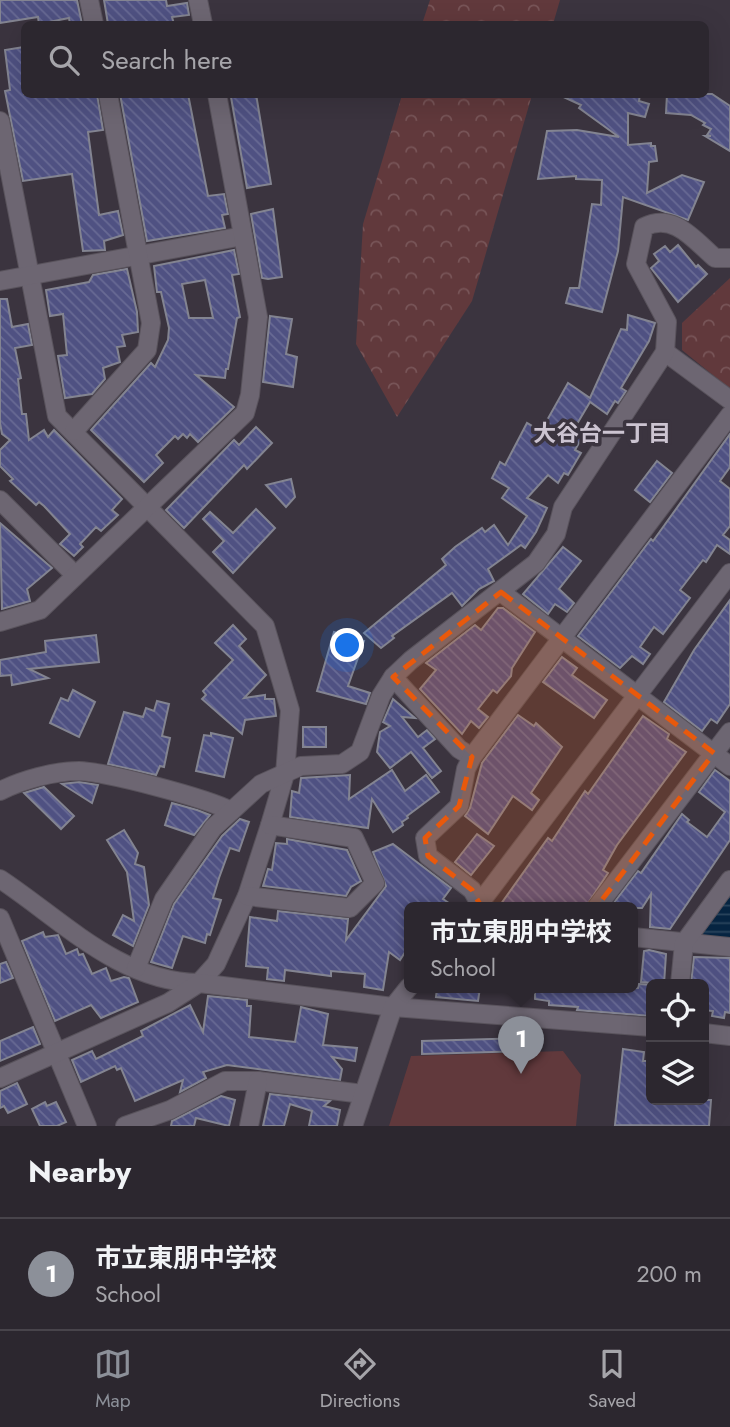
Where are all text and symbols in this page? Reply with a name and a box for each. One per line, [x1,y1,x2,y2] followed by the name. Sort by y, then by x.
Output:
[21,21,709,98] search box
[45,41,83,79] icon: search
[101,41,233,79] text: Search here
[533,416,671,450] district label: 大谷台一丁目
[330,628,364,662] your location
[404,902,638,993] popup
[430,913,612,951] text: 市立東朋中学校
[430,951,496,985] text: School
[646,979,709,1105] map controls
[646,979,709,1042] button: locate
[498,1016,544,1074] pin: 1
[646,1042,709,1105] button: layers
[28,1150,131,1193] text: Nearby
[95,1239,277,1277] text: 市立東朋中学校
[45,1257,57,1291] text: 1
[636,1257,702,1291] text: 200 m
[95,1277,161,1311] text: School
[94,1345,132,1414] tab: Map
[320,1345,400,1414] tab: Directions
[588,1345,636,1414] tab: Saved

